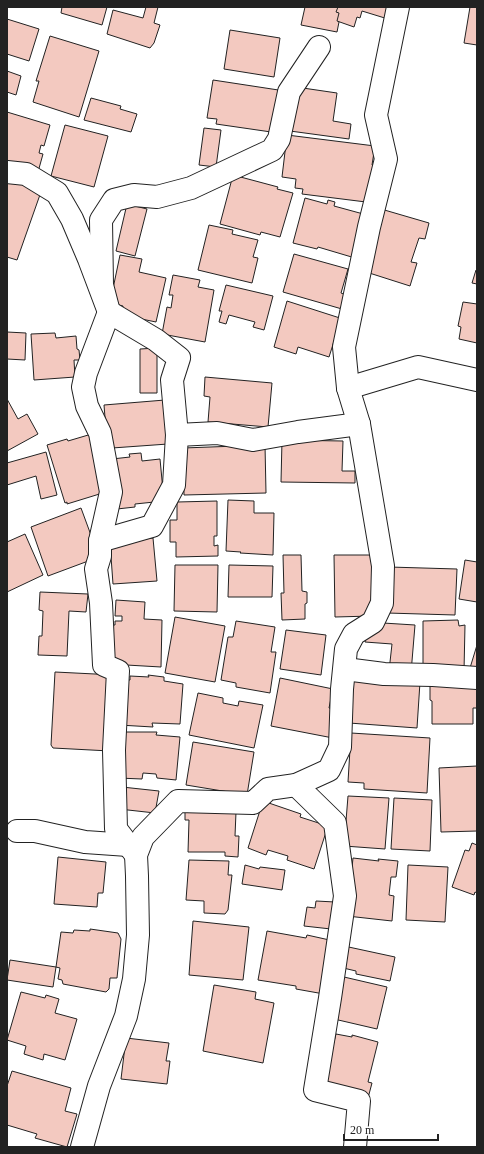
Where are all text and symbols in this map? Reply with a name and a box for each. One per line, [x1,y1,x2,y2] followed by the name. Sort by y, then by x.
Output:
[344,1116,438,1142] scale bar
[350,1123,375,1137] text: 20 m

